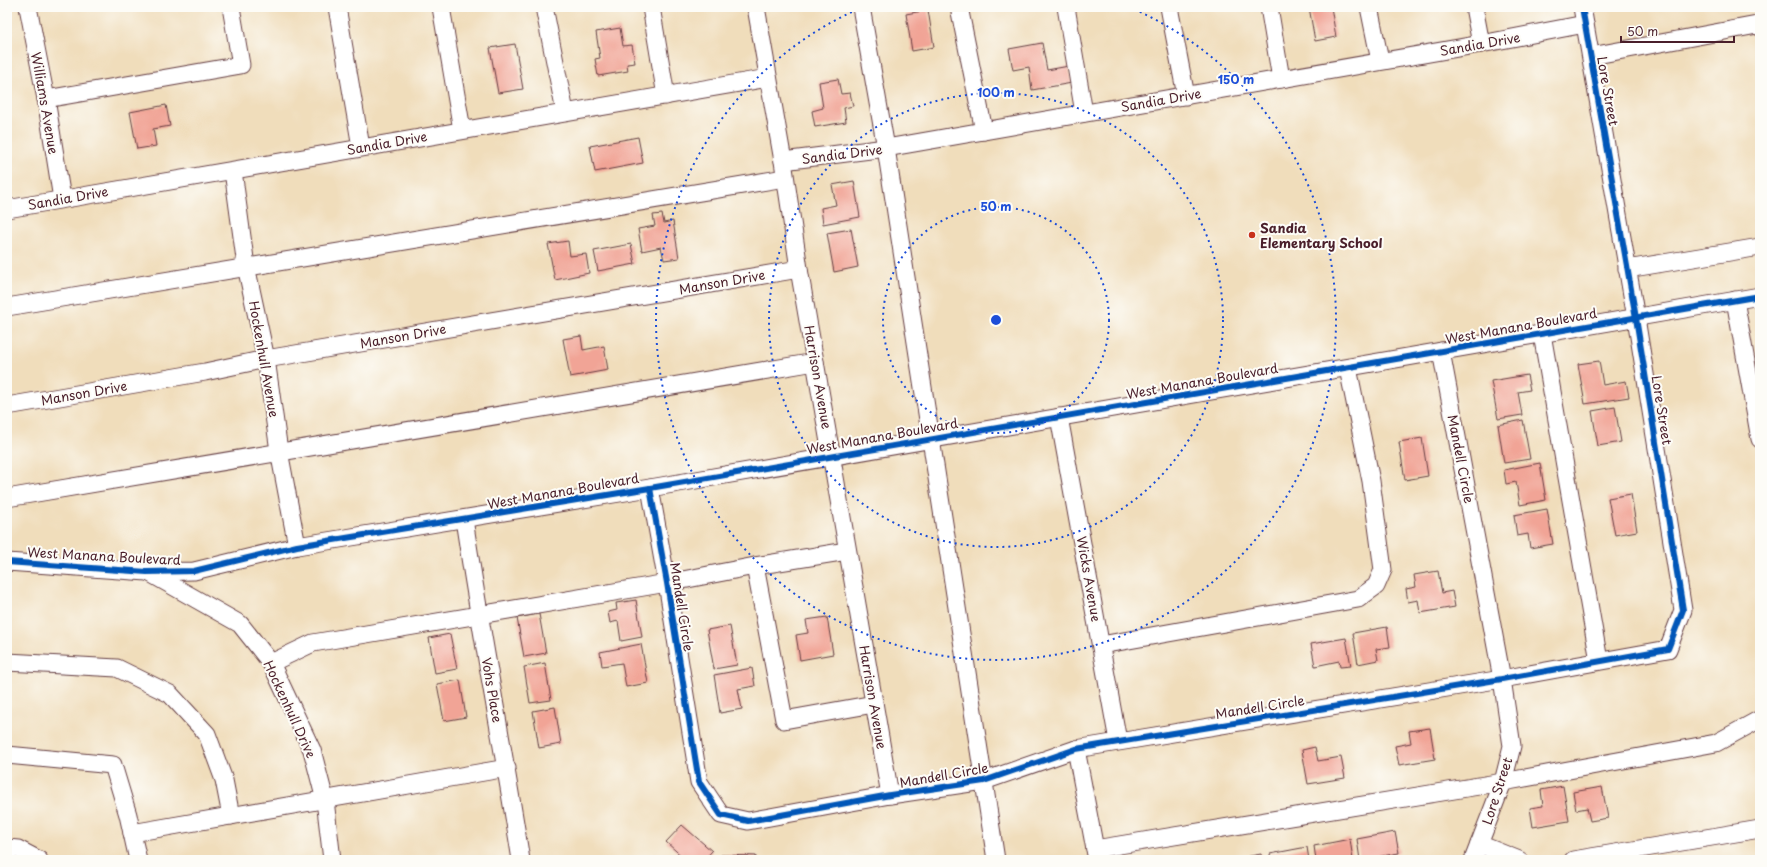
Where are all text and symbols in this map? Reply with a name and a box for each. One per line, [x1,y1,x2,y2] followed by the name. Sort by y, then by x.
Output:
[1621,18,1734,44] scale bar
[1627,22,1658,40] text: 50 m
[1438,27,1522,60] street label: Sandia Drive
[27,50,64,156] street label: Williams Avenue
[1593,55,1624,127] street label: Lore Street
[1218,70,1254,88] text: 150 m
[977,83,1015,101] text: 100 m
[1119,83,1203,116] street label: Sandia Drive
[345,126,429,159] street label: Sandia Drive
[800,139,883,168] street label: Sandia Drive
[26,181,110,214] street label: Sandia Drive
[980,197,1012,215] text: 50 m
[1260,218,1382,252] place label: Sandia Elementary School
[1247,230,1257,240] marker: Sandia Elementary School
[677,265,766,298] street label: Manson Drive
[245,299,284,419] street label: Hockenhull Avenue
[1444,303,1598,348] street label: West Manana Boulevard
[989,313,1003,327] centre of rings
[358,319,447,352] street label: Manson Drive
[800,324,837,430] street label: Harrison Avenue
[1125,358,1279,403] street label: West Manana Boulevard
[1648,374,1677,446] street label: Lore Street
[39,376,128,409] street label: Manson Drive
[805,413,959,458] street label: West Manana Boulevard
[1444,413,1479,505] street label: Mandell Circle
[486,468,640,513] street label: West Manana Boulevard
[1073,535,1106,623] street label: Wicks Avenue
[27,542,181,569] street label: West Manana Boulevard
[666,561,699,653] street label: Mandell Circle
[855,644,892,750] street label: Harrison Avenue
[477,656,508,724] street label: Vohs Place
[259,657,321,761] street label: Hockenhull Drive
[1214,690,1306,723] street label: Mandell Circle
[1477,755,1516,827] street label: Lore Street
[898,757,990,792] street label: Mandell Circle

